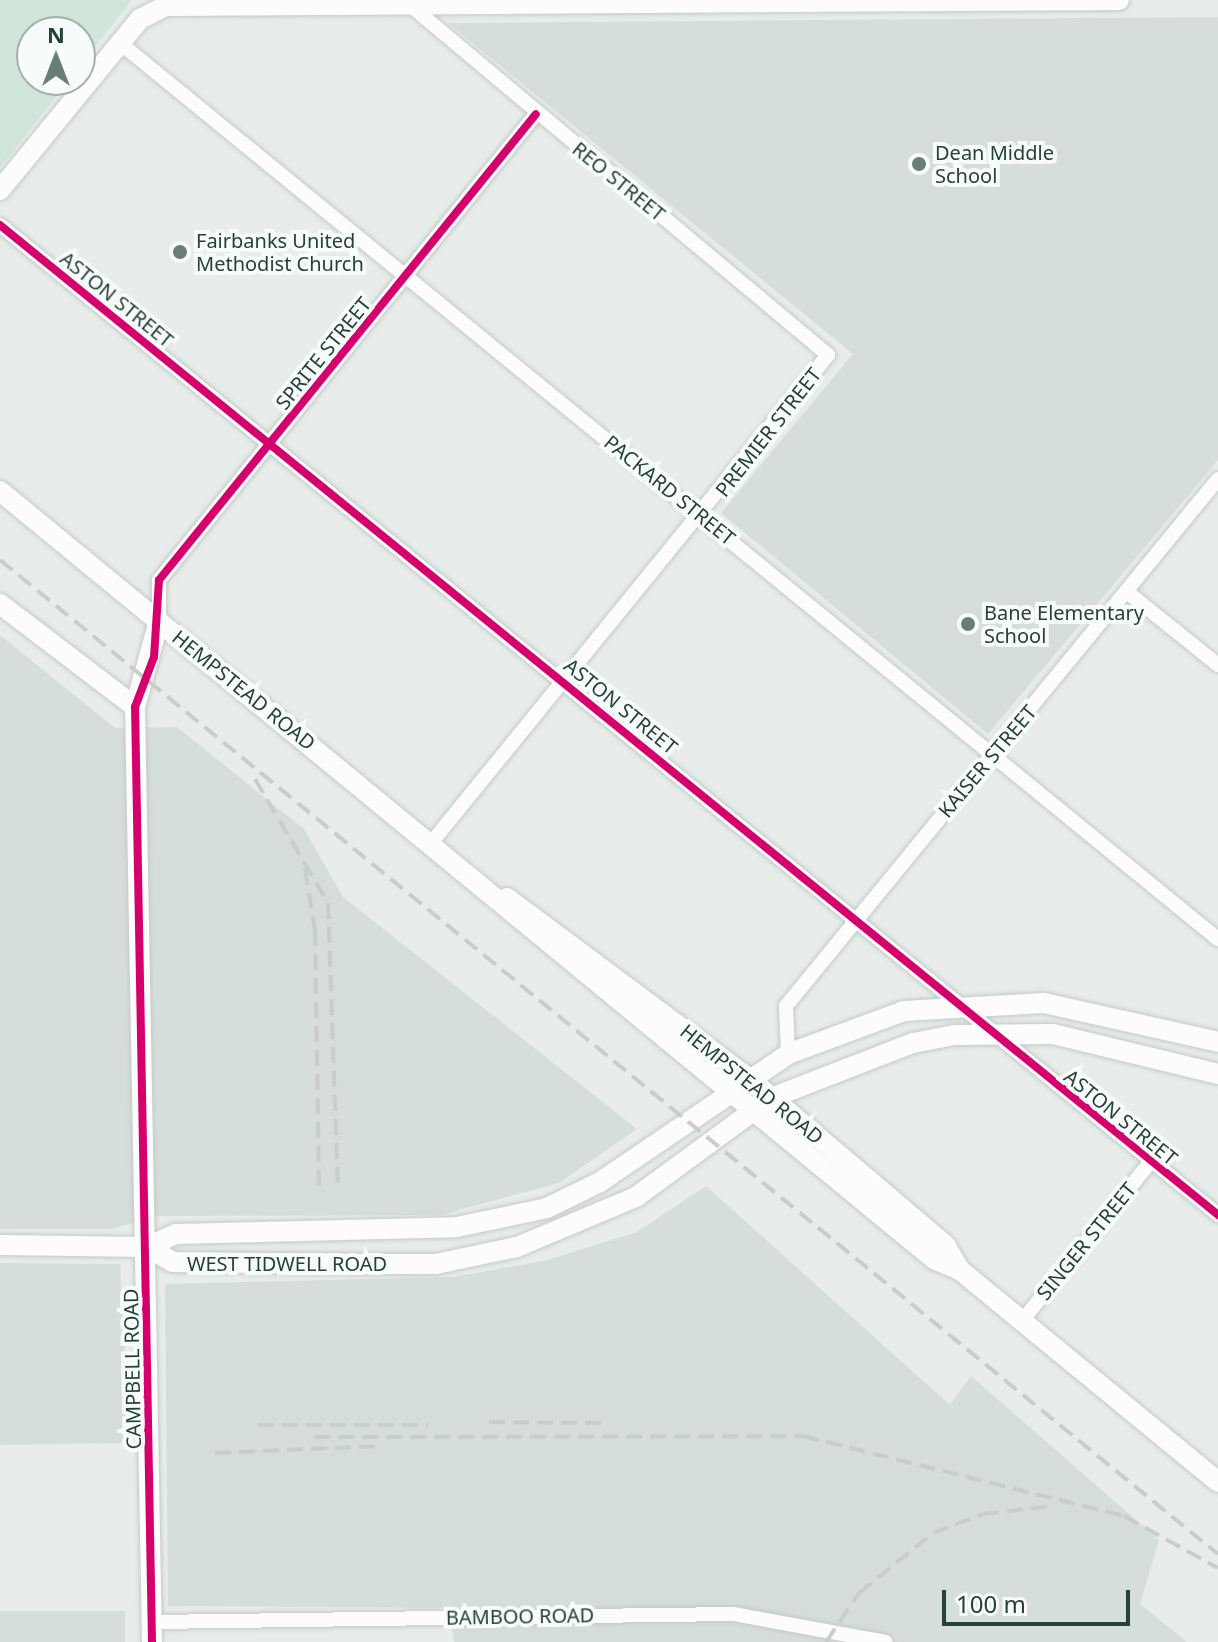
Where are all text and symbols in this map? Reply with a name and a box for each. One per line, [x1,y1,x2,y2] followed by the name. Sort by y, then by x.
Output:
[16,16,96,96] north arrow
[47,19,65,49] text: N
[568,136,670,226] street label: REO STREET
[935,140,1054,187] place label: Dean Middle School
[910,155,928,173] marker: Dean Middle School
[196,228,364,275] place label: Fairbanks United Methodist Church
[171,243,189,261] marker: Fairbanks United Methodist Church
[56,246,178,352] street label: ASTON STREET
[270,292,376,414] street label: SPRITE STREET
[710,363,826,501] street label: PREMIER STREET
[600,430,740,550] street label: PACKARD STREET
[984,600,1144,647] place label: Bane Elementary School
[959,615,977,633] marker: Bane Elementary School
[168,625,320,755] street label: HEMPSTEAD ROAD
[560,653,682,759] street label: ASTON STREET
[933,700,1041,822] street label: KAISER STREET
[676,1019,828,1149] street label: HEMPSTEAD ROAD
[1060,1064,1182,1170] street label: ASTON STREET
[1031,1177,1141,1305] street label: SINGER STREET
[187,1251,387,1275] street label: WEST TIDWELL ROAD
[119,1288,145,1450] street label: CAMPBELL ROAD
[946,1574,1134,1624] scale bar
[956,1587,1026,1620] text: 100 m
[446,1603,594,1629] street label: BAMBOO ROAD

